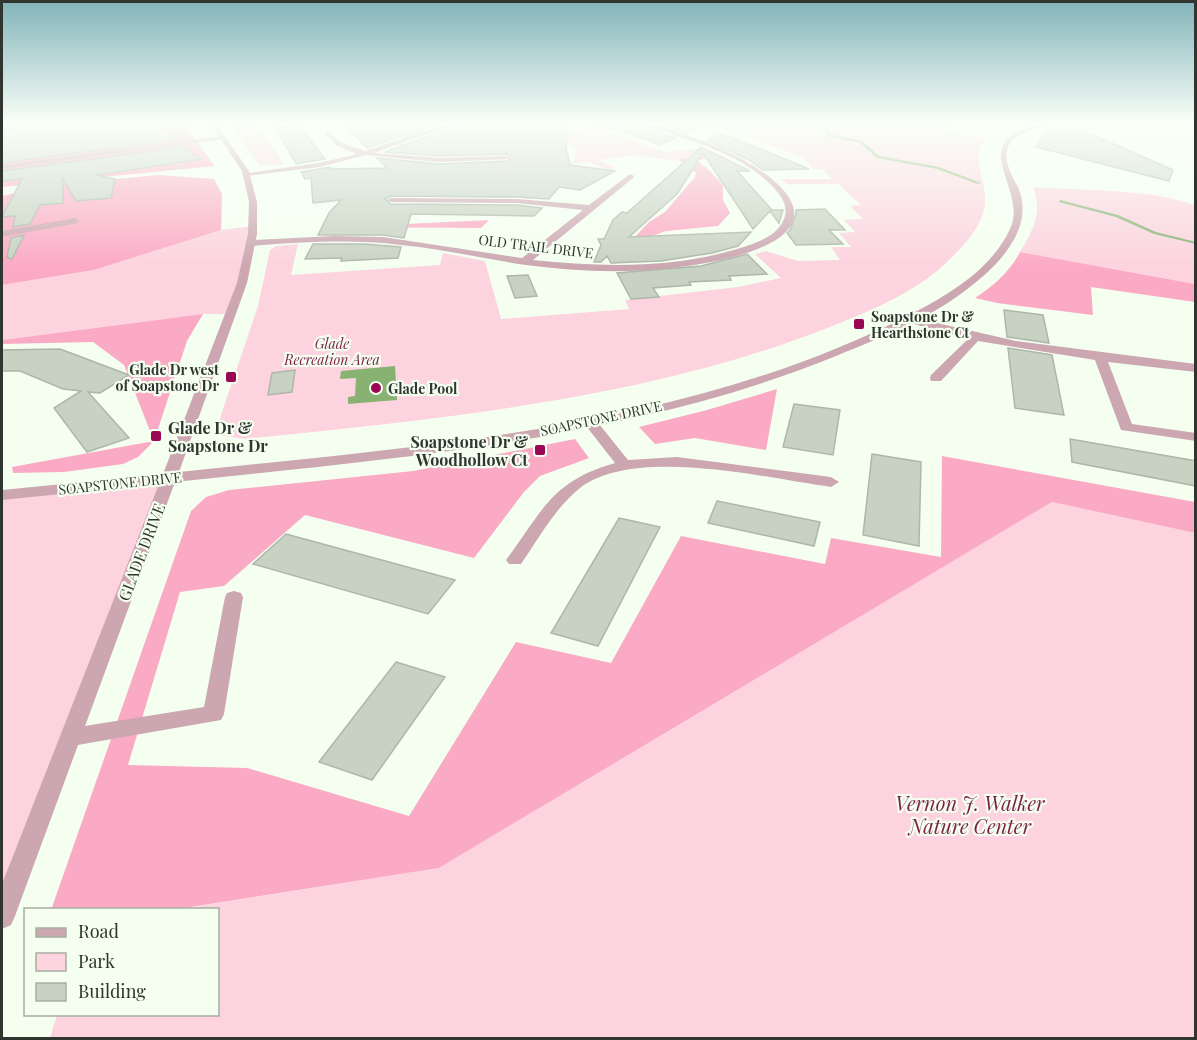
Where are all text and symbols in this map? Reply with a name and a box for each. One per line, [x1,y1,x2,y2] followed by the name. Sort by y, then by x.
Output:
[477,230,595,262] street label: OLD TRAIL DRIVE
[871,307,974,342] place label: Soapstone Dr & Hearthstone Ct
[852,317,866,331] marker: Soapstone Dr & Hearthstone Ct
[283,334,380,369] park label: Glade Recreation Area
[116,360,219,395] place label: Glade Dr west of Soapstone Dr
[224,370,238,384] marker: Glade Dr west of Soapstone Dr
[388,379,458,398] place label: Glade Pool
[369,381,383,395] marker: Glade Pool
[538,396,664,440] street label: SOAPSTONE DRIVE
[168,417,268,456] place label: Glade Dr & Soapstone Dr
[149,429,163,443] marker: Glade Dr & Soapstone Dr
[410,431,529,470] place label: Soapstone Dr & Woodhollow Ct
[533,443,547,457] marker: Soapstone Dr & Woodhollow Ct
[57,467,183,499] street label: SOAPSTONE DRIVE
[113,500,169,604] street label: GLADE DRIVE
[895,789,1046,839] park label: Vernon J. Walker Nature Center
[24,908,219,1016] legend
[78,919,119,943] text: Road
[78,949,115,973] text: Park
[78,979,146,1003] text: Building

